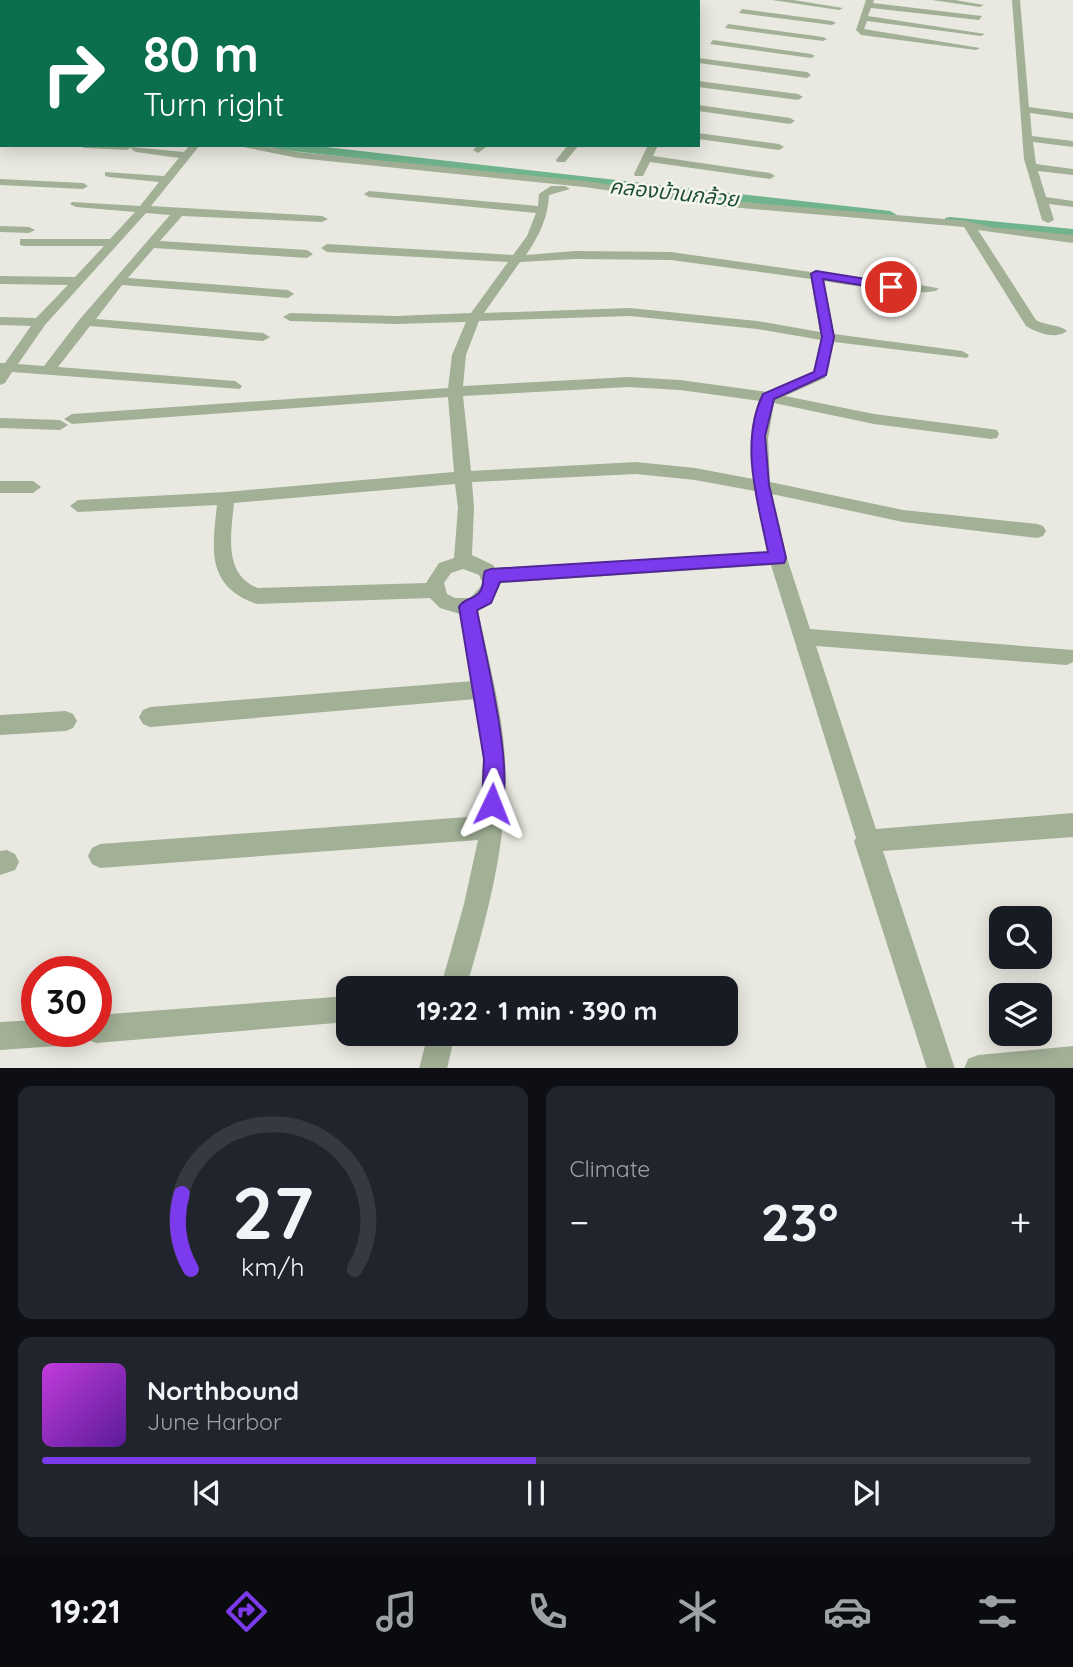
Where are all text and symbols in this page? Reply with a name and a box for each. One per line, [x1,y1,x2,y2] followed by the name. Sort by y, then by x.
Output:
[143,23,259,84] text: 80 m
[28,28,119,119] icon: right
[143,84,284,124] text: Turn right
[608,172,741,212] water label: คลองบ้านกล้วย
[861,257,921,317] pin
[872,268,910,306] icon: arrive
[455,767,529,841] position arrow
[989,906,1052,1046] map controls
[989,906,1052,969] button: search
[21,956,112,1047] speed limit sign: 30
[989,983,1052,1046] button: layers
[416,994,658,1027] text: 19:22 · 1 min · 390 m
[570,1154,650,1183] text: Climate
[232,1166,313,1257] text: 27
[760,1189,838,1254] text: 23°
[570,1198,589,1246] text: −
[1010,1198,1031,1246] text: +
[241,1250,304,1281] text: km/h
[147,1374,299,1407] text: Northbound
[147,1407,282,1436] text: June Harbor
[188,1474,226,1512] icon: previous
[517,1474,555,1512] icon: pause
[847,1474,885,1512] icon: next
[222,1587,271,1636] icon: directions
[372,1587,421,1636] icon: music
[523,1587,572,1636] icon: phone
[673,1587,722,1636] icon: climate
[823,1587,872,1636] icon: car
[973,1587,1022,1636] icon: filters
[51,1591,121,1631] text: 19:21

